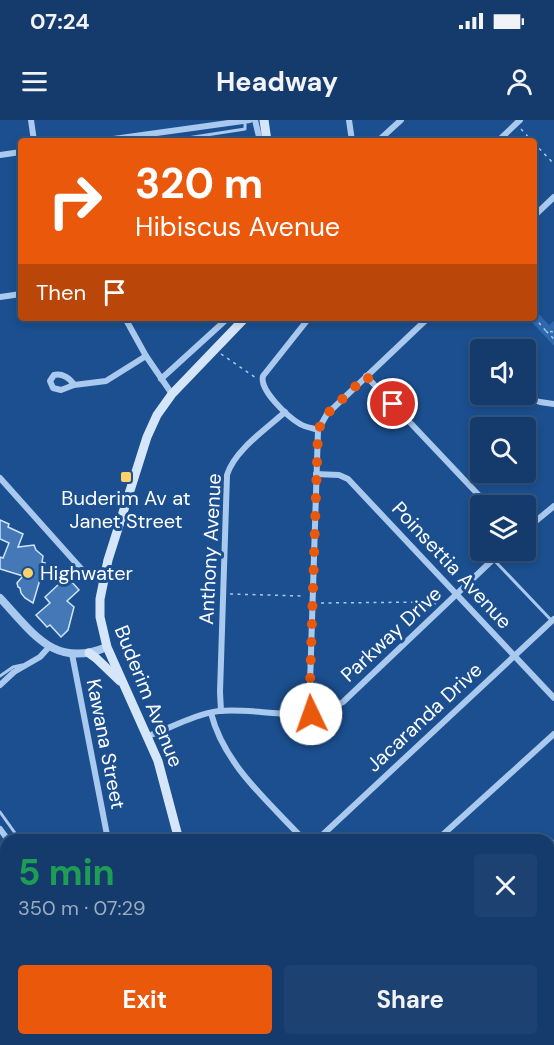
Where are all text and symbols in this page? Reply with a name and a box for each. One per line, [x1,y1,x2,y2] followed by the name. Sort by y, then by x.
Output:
[30,7,90,36] text: 07:24
[216,64,338,99] text: Headway
[18,65,51,98] icon: menu
[503,65,536,98] icon: person
[135,156,263,211] text: 320 m
[36,162,114,240] icon: right
[135,209,340,244] text: Hibiscus Avenue
[98,276,131,309] icon: arrive
[36,278,86,307] text: Then
[470,339,536,561] map controls
[470,339,536,405] button: sound
[367,378,418,429] pin
[376,387,409,420] icon: arrive
[470,417,536,483] button: search
[119,470,133,484] marker: Buderim Av at Janet Street
[193,473,227,625] street label: Anthony Avenue
[61,485,191,534] place label: Buderim Av at Janet Street
[470,495,536,561] button: layers
[386,496,518,634] street label: Poinsettia Avenue
[40,560,133,586] place label: Highwater
[21,566,35,580] marker: Highwater
[335,581,447,687] street label: Parkway Drive
[109,621,189,771] street label: Buderim Avenue
[361,657,487,777] street label: Jacaranda Drive
[81,677,131,811] street label: Kawana Street
[279,682,343,746] position arrow
[18,849,115,896] text: 5 min
[474,854,537,917] button: close
[18,895,145,921] text: 350 m · 07:29
[18,965,272,1034] button: Exit
[284,965,537,1034] button: Share

